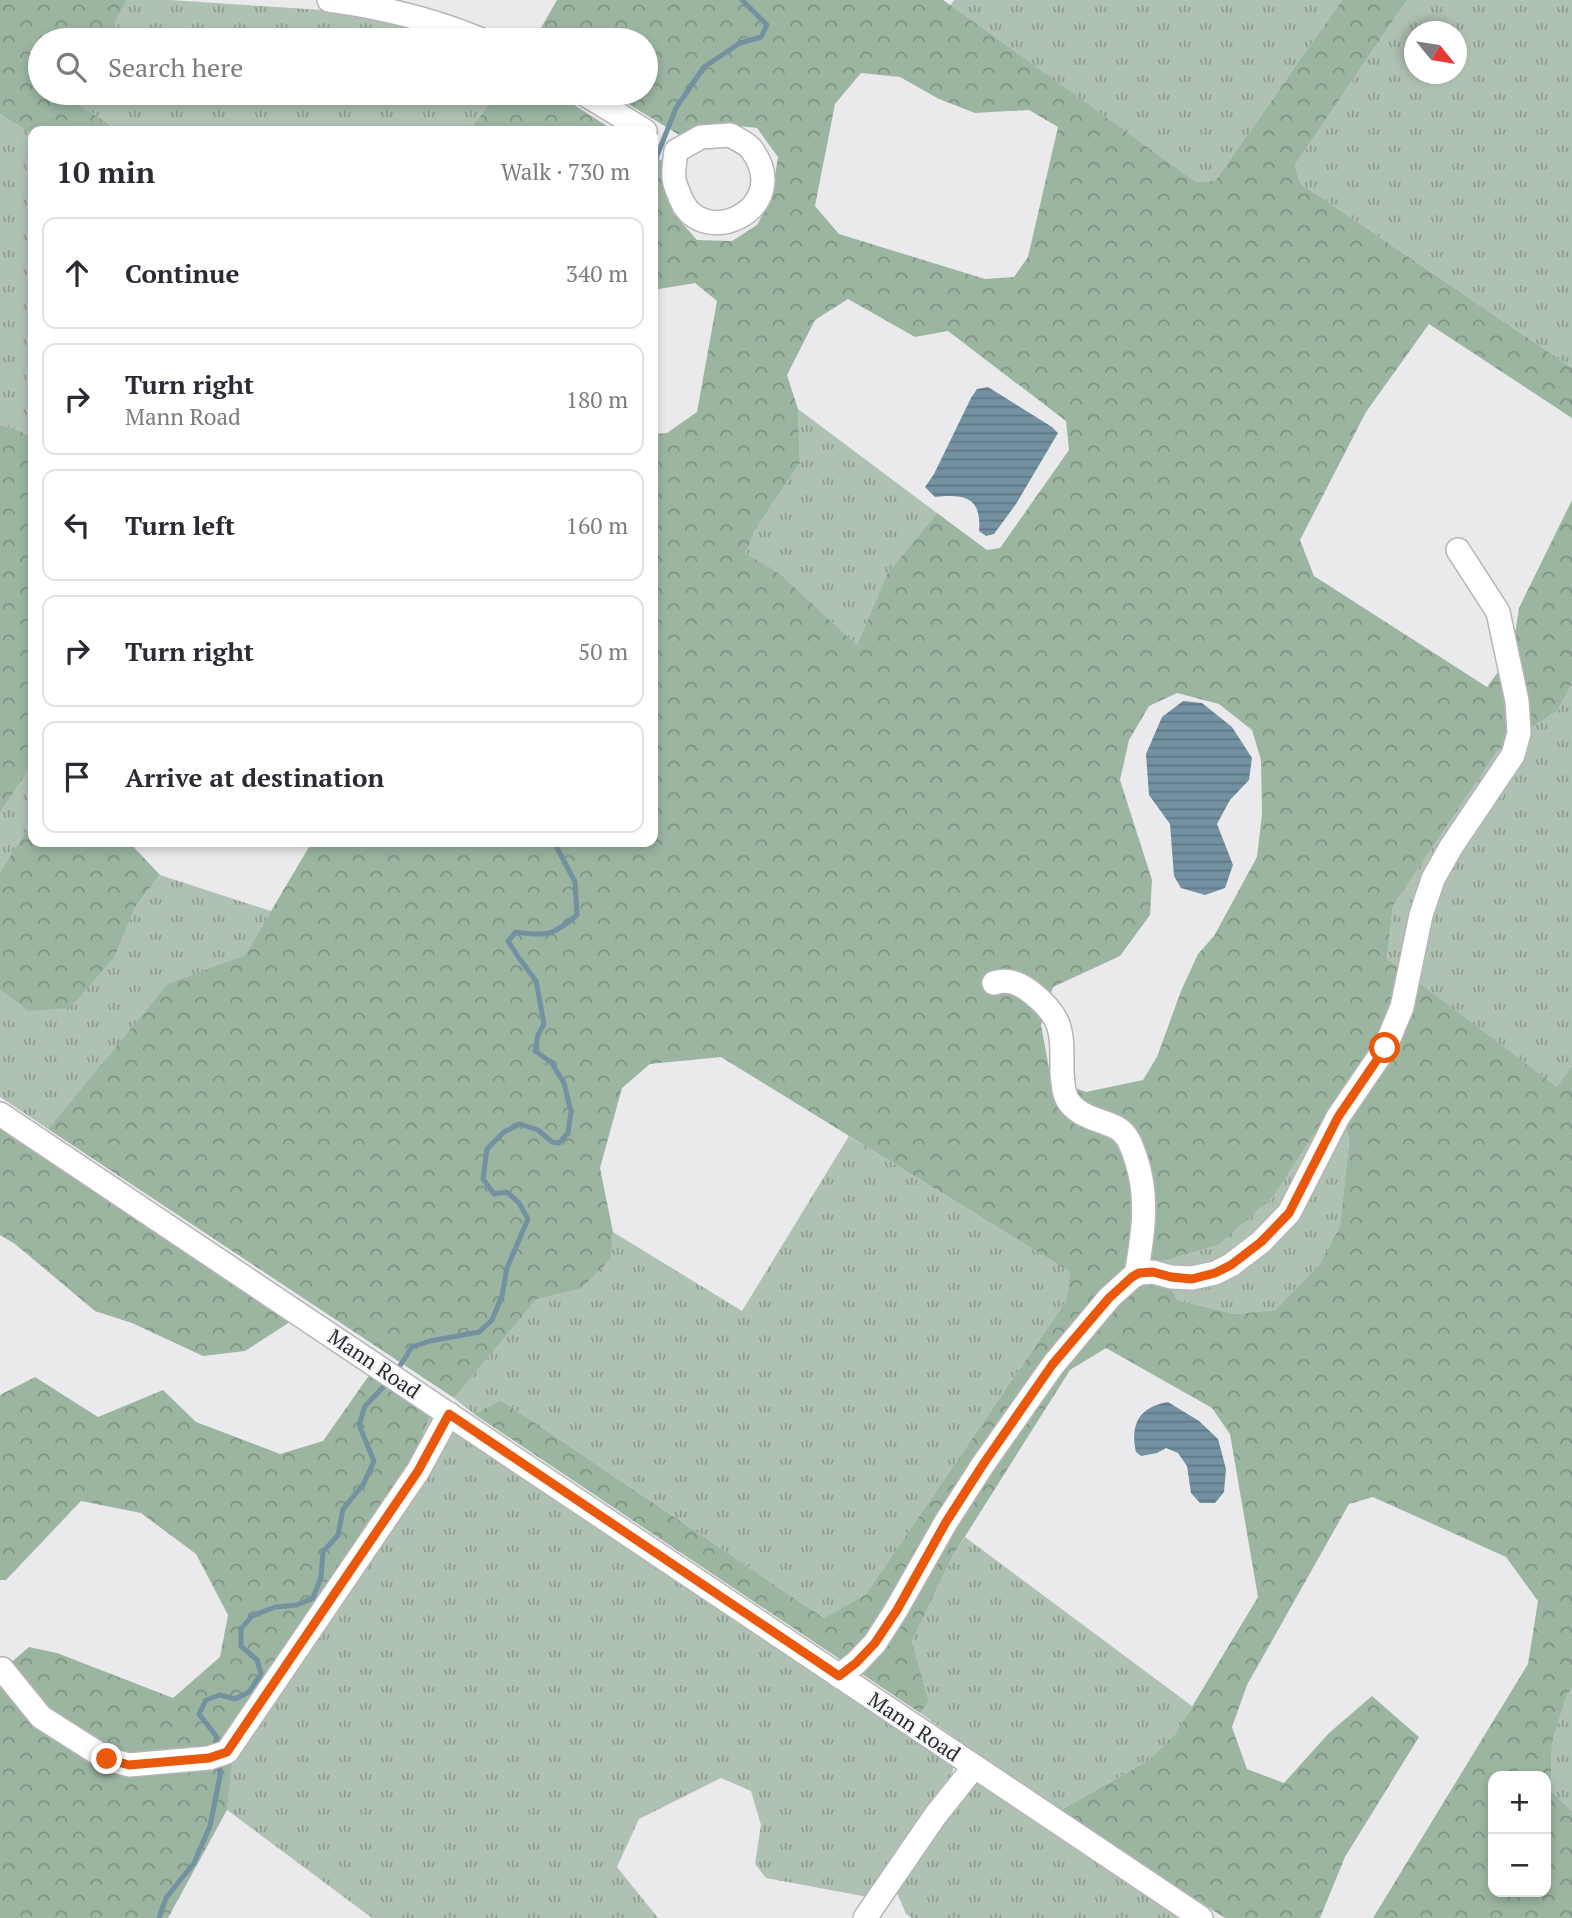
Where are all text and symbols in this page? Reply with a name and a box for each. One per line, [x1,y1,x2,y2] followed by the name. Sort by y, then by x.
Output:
[1404,21,1467,84] north arrow
[28,28,658,105] search box
[52,48,90,86] icon: search
[108,50,243,84] text: Search here
[56,152,155,192] text: 10 min
[501,156,630,187] text: Walk · 730 m
[58,254,96,292] icon: ahead
[125,256,239,290] text: Continue
[566,258,628,289] text: 340 m
[125,367,254,401] text: Turn right
[58,380,96,418] icon: right
[566,384,628,415] text: 180 m
[125,401,241,432] text: Mann Road
[58,506,96,544] icon: left
[125,508,235,542] text: Turn left
[566,510,628,541] text: 160 m
[58,632,96,670] icon: right
[125,634,254,668] text: Turn right
[578,636,628,667] text: 50 m
[58,758,96,796] icon: arrive
[125,760,384,794] text: Arrive at destination
[1369,1032,1400,1063] route start
[323,1322,426,1405] street label: Mann Road
[863,1685,966,1768] street label: Mann Road
[91,1743,122,1774] route end
[1488,1771,1551,1897] map controls
[1488,1771,1551,1834] button: +
[1488,1834,1551,1897] button: −

